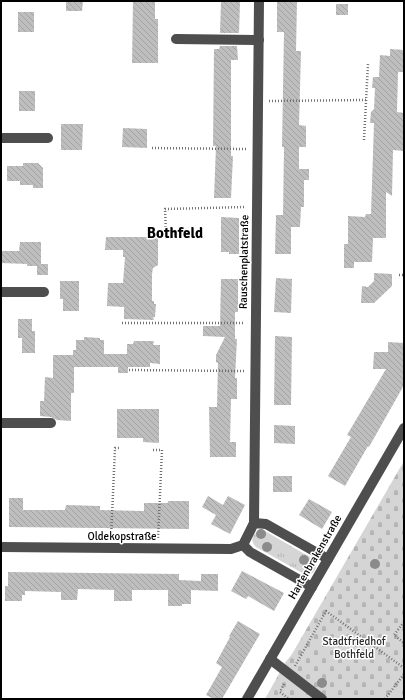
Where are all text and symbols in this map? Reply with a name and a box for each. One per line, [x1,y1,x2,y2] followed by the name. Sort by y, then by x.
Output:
[237,215,251,309] street label: Rauschenplatstraße
[147,224,203,242] district label: Bothfeld
[286,512,344,602] street label: Hartenbrakenstraße
[87,530,157,543] street label: Oldekopstraße
[322,635,387,661] park label: Stadtfriedhof Bothfeld

